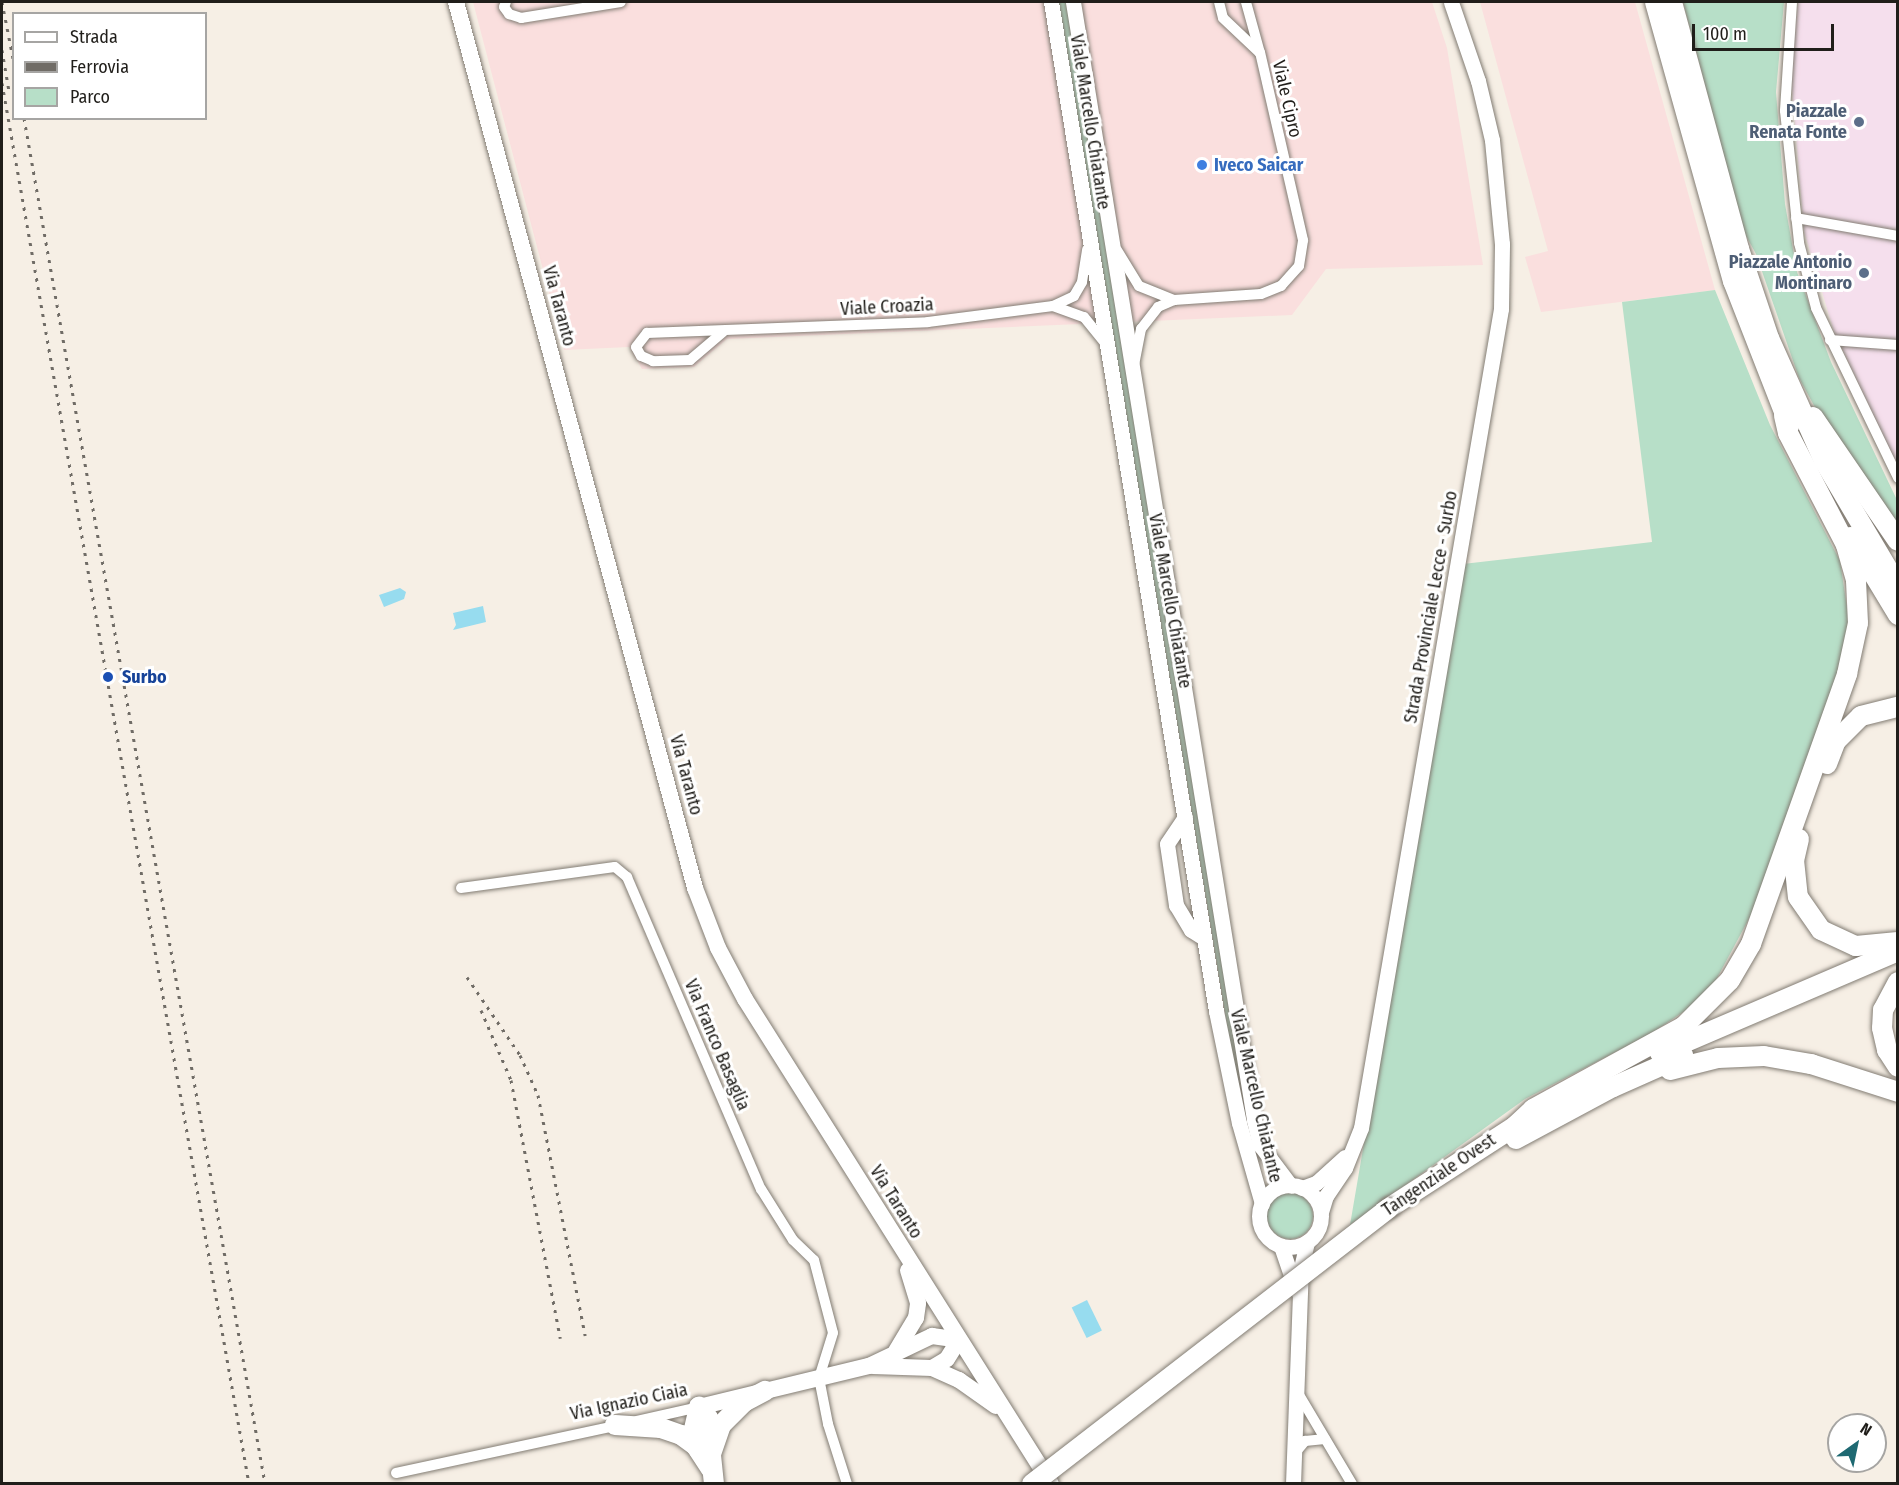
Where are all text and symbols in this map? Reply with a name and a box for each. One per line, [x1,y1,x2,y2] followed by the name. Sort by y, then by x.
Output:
[12,12,207,120] legend
[1695,12,1838,50] scale bar
[1703,23,1747,45] text: 100 m
[70,26,118,48] text: Strada
[1065,33,1115,211] street label: Viale Marcello Chiatante
[70,56,129,78] text: Ferrovia
[1268,58,1306,140] street label: Viale Cipro
[70,86,110,108] text: Parco
[1749,101,1847,144] place label: Piazzale Renata Fonte
[1852,115,1866,129] marker: Piazzale Renata Fonte
[1214,154,1303,176] place label: Iveco Saicar
[1195,158,1209,172] marker: Iveco Saicar
[1729,252,1852,294] place label: Piazzale Antonio Montinaro
[538,264,580,348] street label: Via Taranto
[1857,266,1871,280] marker: Piazzale Antonio Montinaro
[840,294,934,320] street label: Viale Croazia
[1400,489,1462,725] street label: Strada Provinciale Lecce - Surbo
[1144,512,1196,690] street label: Viale Marcello Chiatante
[122,666,167,688] place label: Surbo
[99,668,117,686] marker: Surbo
[665,733,707,817] street label: Via Taranto
[680,976,754,1114] street label: Via Franco Basaglia
[1226,1007,1286,1185] street label: Viale Marcello Chiatante
[1378,1129,1500,1221] street label: Tangenziale Ovest
[865,1161,927,1243] street label: Via Taranto
[568,1379,690,1425] street label: Via Ignazio Ciaia
[1827,1413,1887,1473] north arrow
[1857,1419,1875,1440] text: N

